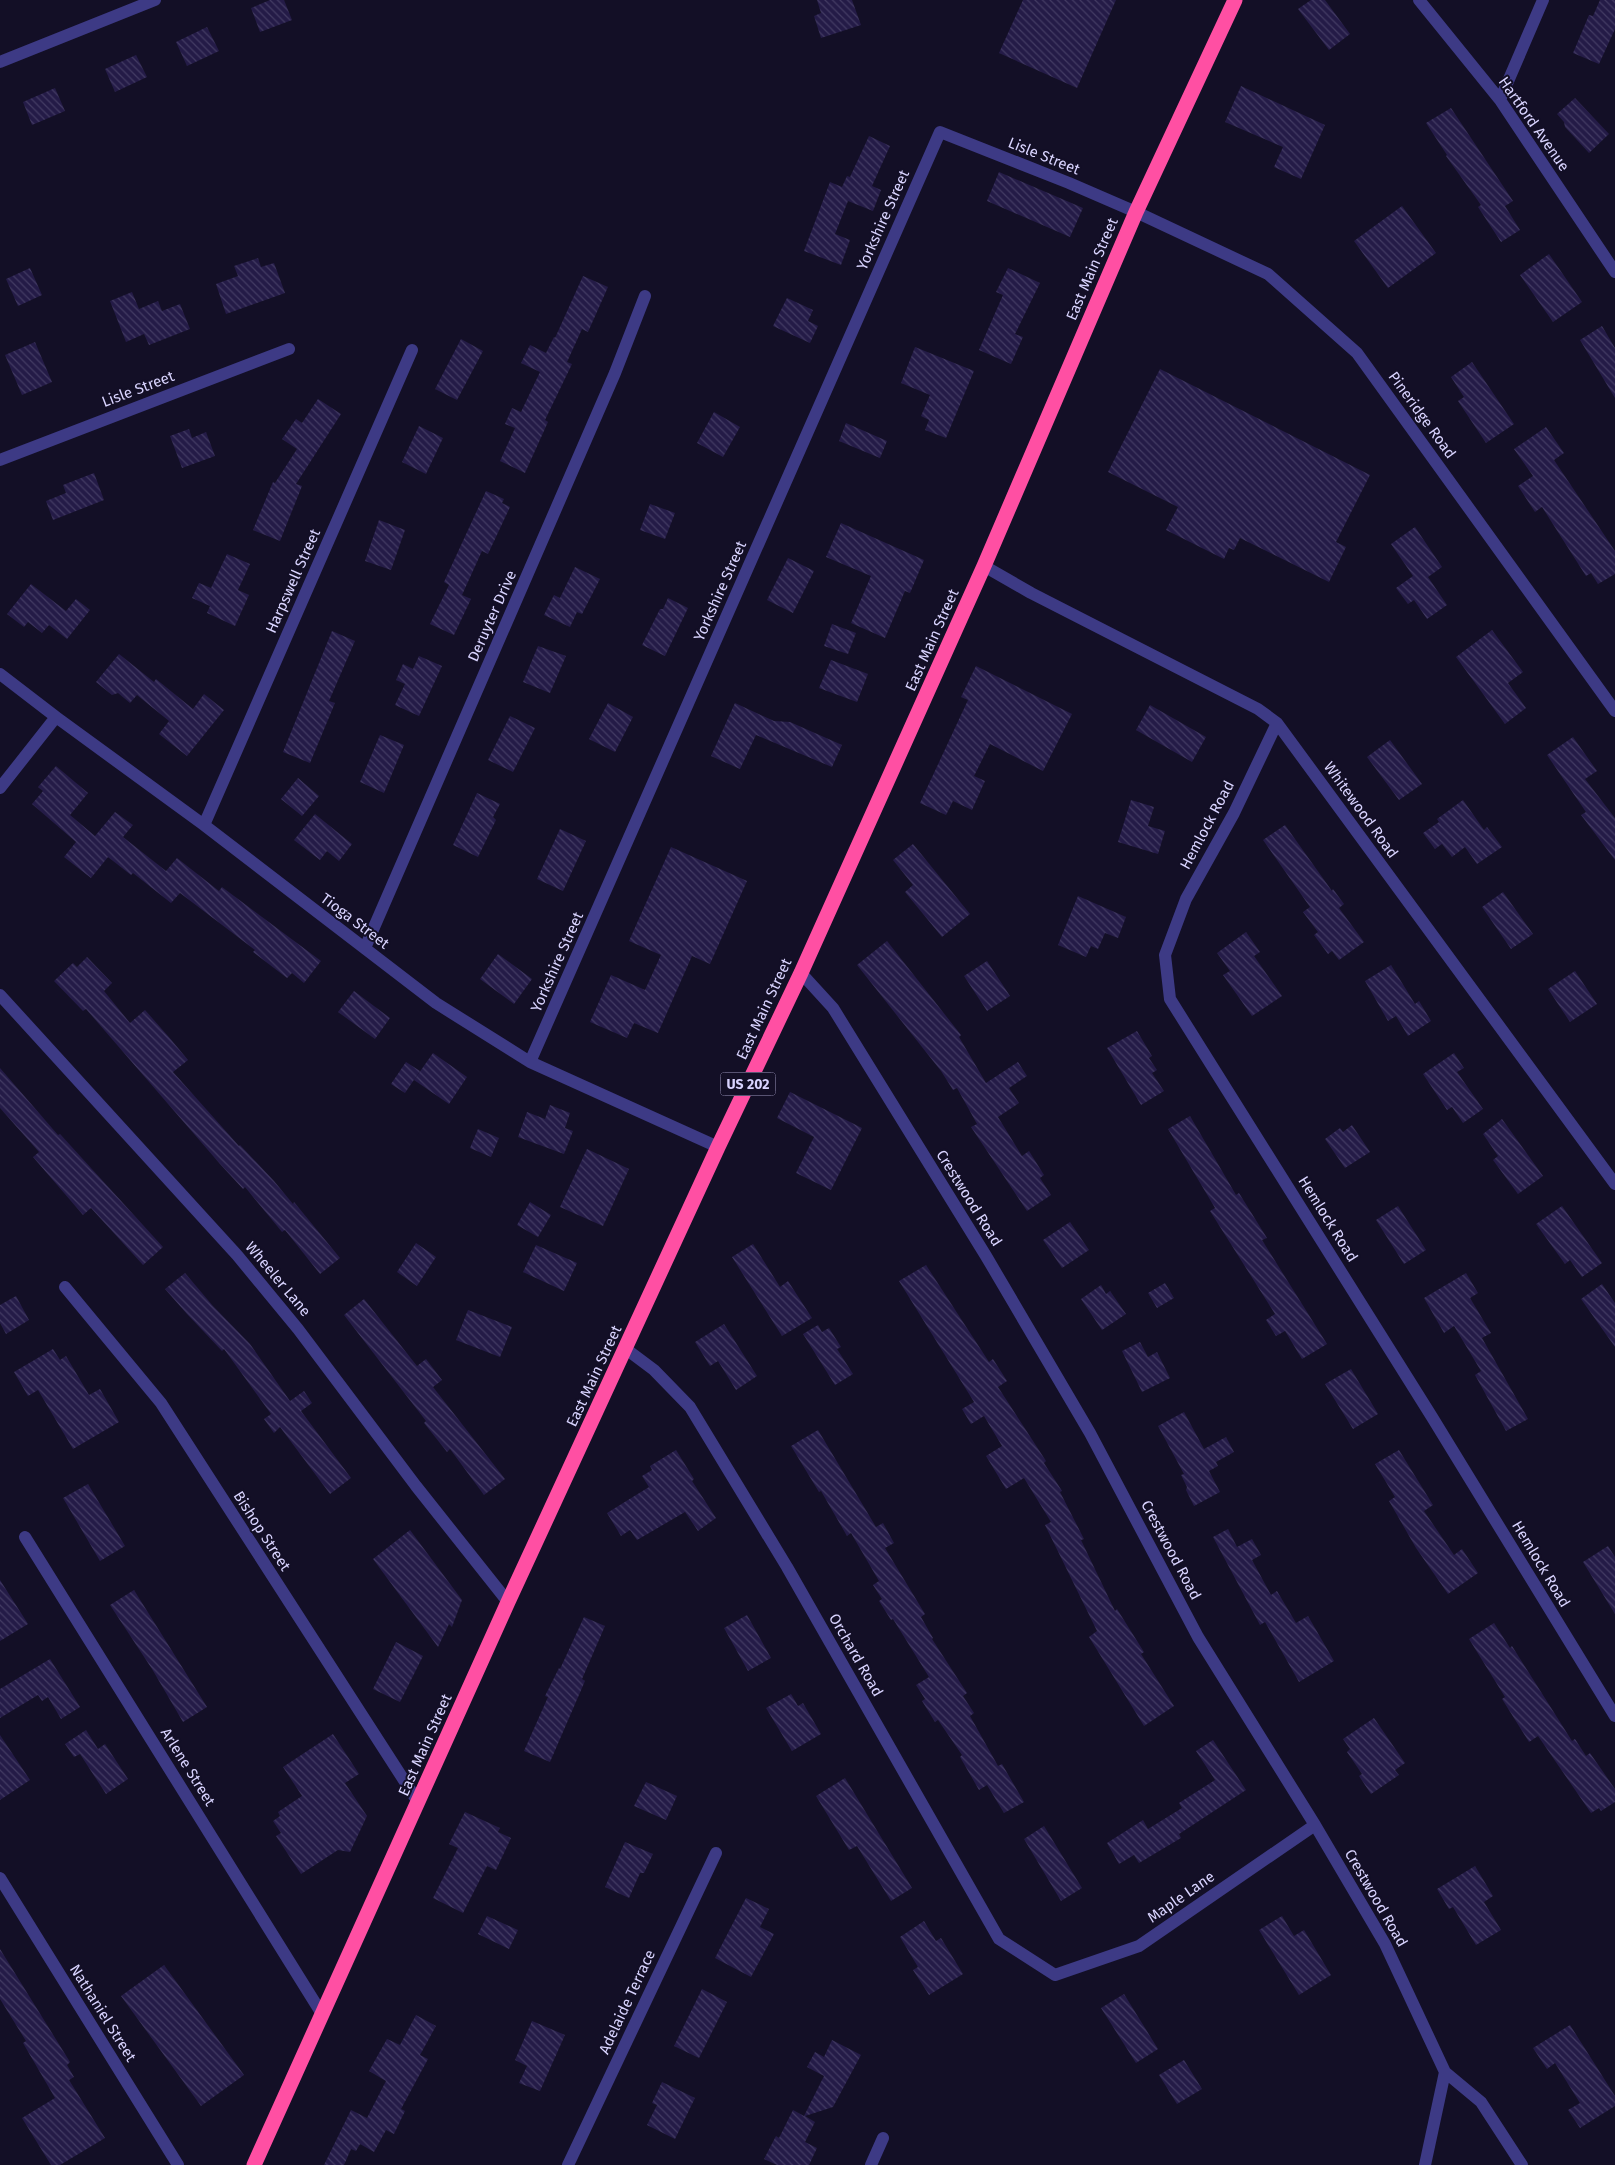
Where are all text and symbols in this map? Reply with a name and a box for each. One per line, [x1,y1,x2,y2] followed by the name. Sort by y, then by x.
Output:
[1495,73,1573,175] street label: Hartford Avenue
[1005,133,1083,179] street label: Lisle Street
[853,167,913,273] street label: Yorkshire Street
[1062,214,1122,323] street label: East Main Street
[99,367,177,411] street label: Lisle Street
[1384,368,1460,462] street label: Pineridge Road
[262,525,324,636] street label: Harpswell Street
[690,538,750,644] street label: Yorkshire Street
[464,568,520,664] street label: Deruyter Drive
[901,586,963,694] street label: East Main Street
[1320,758,1402,862] street label: Whitewood Road
[1176,778,1238,872] street label: Hemlock Road
[317,889,393,953] street label: Tioga Street
[527,909,587,1015] street label: Yorkshire Street
[733,955,796,1063] street label: East Main Street
[720,1072,776,1096] road number: US 202
[932,1147,1006,1249] street label: Crestwood Road
[1294,1173,1362,1265] street label: Hemlock Road
[241,1238,315,1320] street label: Wheeler Lane
[563,1322,626,1430] street label: East Main Street
[230,1488,295,1575] street label: Bishop Street
[1137,1497,1205,1603] street label: Crestwood Road
[1508,1517,1574,1611] street label: Hemlock Road
[825,1610,887,1700] street label: Orchard Road
[394,1691,456,1799] street label: East Main Street
[157,1725,219,1810] street label: Arlene Street
[1341,1846,1411,1950] street label: Crestwood Road
[1144,1867,1218,1927] street label: Maple Lane
[595,1947,659,2057] street label: Adelaide Terrace
[66,1961,140,2065] street label: Nathaniel Street

